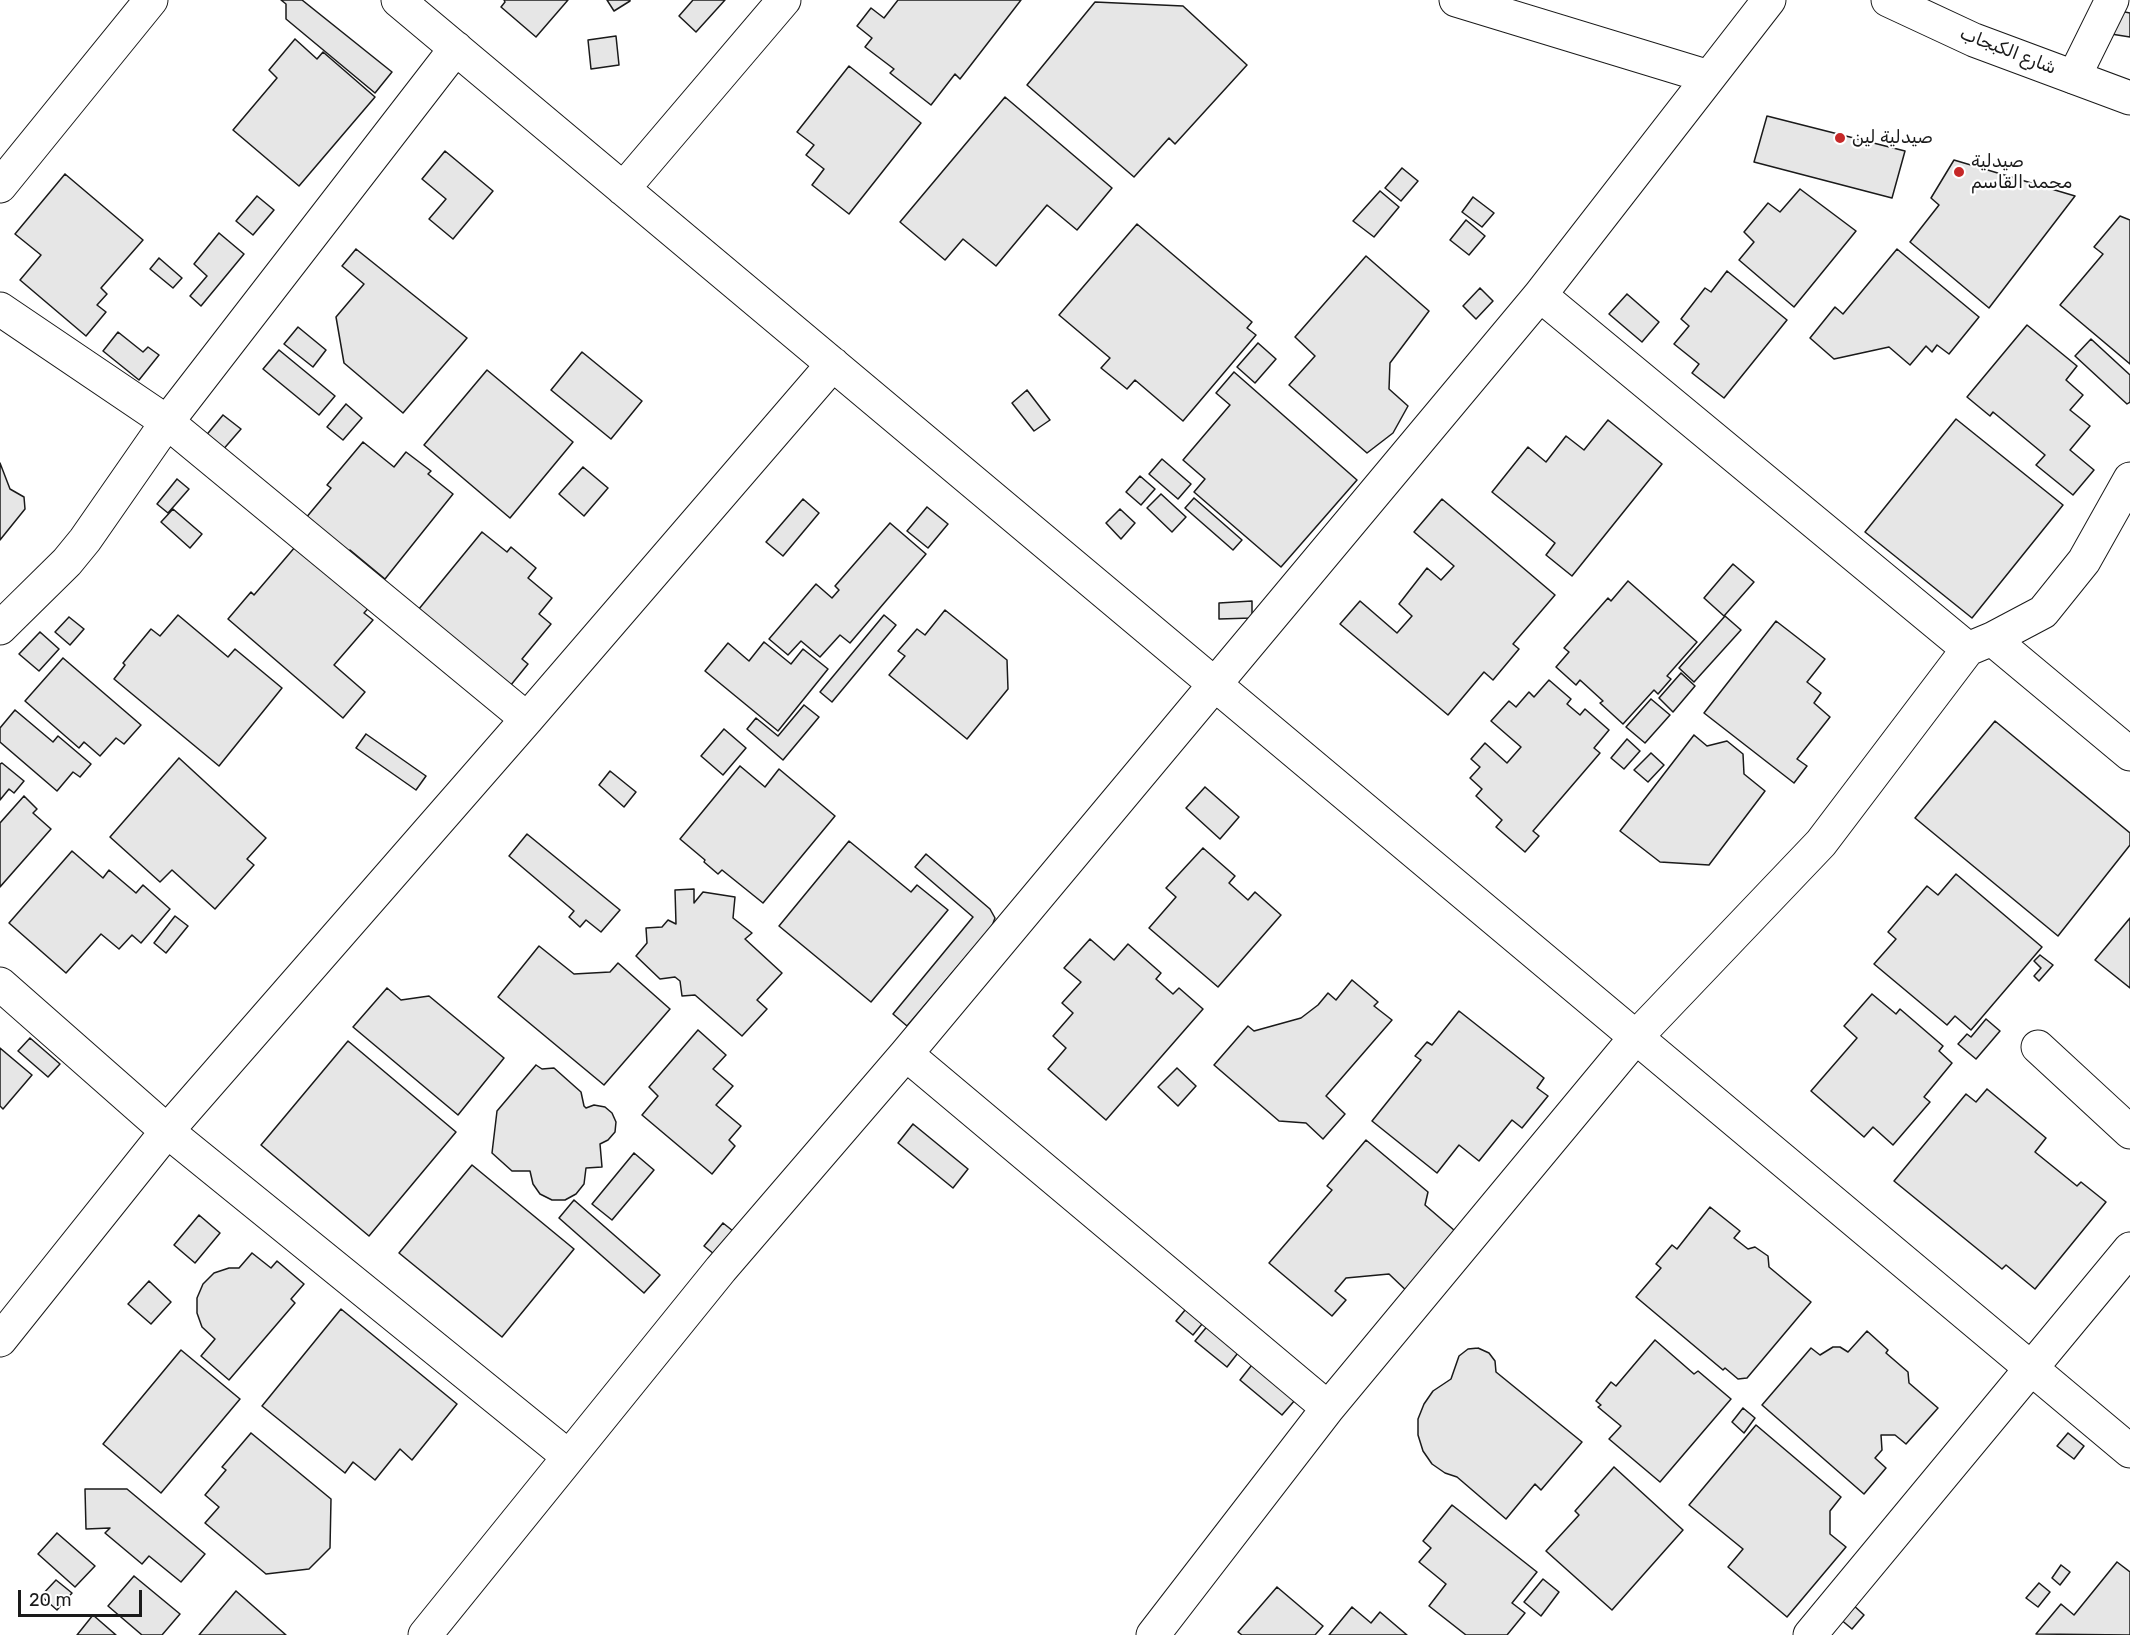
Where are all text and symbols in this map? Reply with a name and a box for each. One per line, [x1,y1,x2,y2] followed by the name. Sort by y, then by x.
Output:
[1957,23,2059,79] street label: شارع الكبجاب
[1852,127,1933,149] place label: صيدلية لين
[1833,131,1847,145] marker: صيدلية لين
[1971,151,2072,194] place label: صيدلية محمد القاسم
[1952,165,1966,179] marker: صيدلية محمد القاسم
[21,1578,146,1616] scale bar
[29,1589,71,1611] text: 20 m

